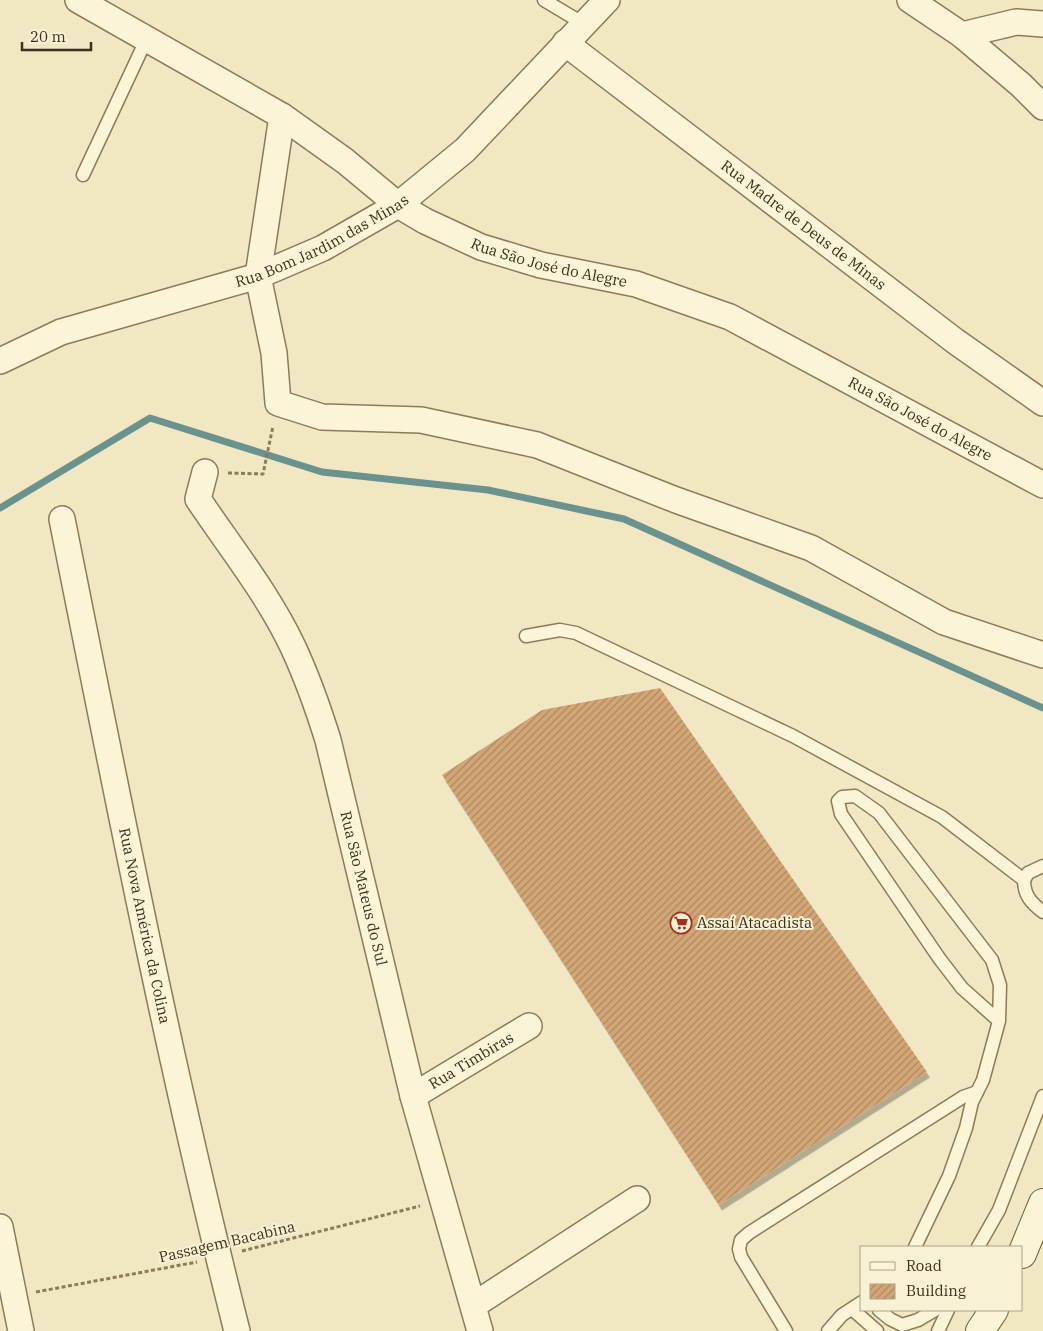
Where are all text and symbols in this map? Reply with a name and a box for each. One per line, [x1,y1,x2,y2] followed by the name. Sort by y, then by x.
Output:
[22,20,91,52] scale bar
[30,27,66,46] text: 20 m
[717,156,890,294] street label: Rua Madre de Deus de Minas
[233,190,412,291] street label: Rua Bom Jardim das Minas
[468,234,629,291] street label: Rua São José do Alegre
[845,372,996,465] street label: Rua São José do Alegre
[336,809,392,968] street label: Rua São Mateus do Sul
[115,826,175,1025] street label: Rua Nova América da Colina
[669,911,693,935] supermarket icon: Assaí Atacadista
[697,913,812,932] place label: Assaí Atacadista
[425,1028,517,1093] street label: Rua Timbiras
[157,1217,297,1266] street label: Passagem Bacabina
[860,1246,1023,1311] legend
[906,1256,942,1275] text: Road
[906,1281,966,1300] text: Building

